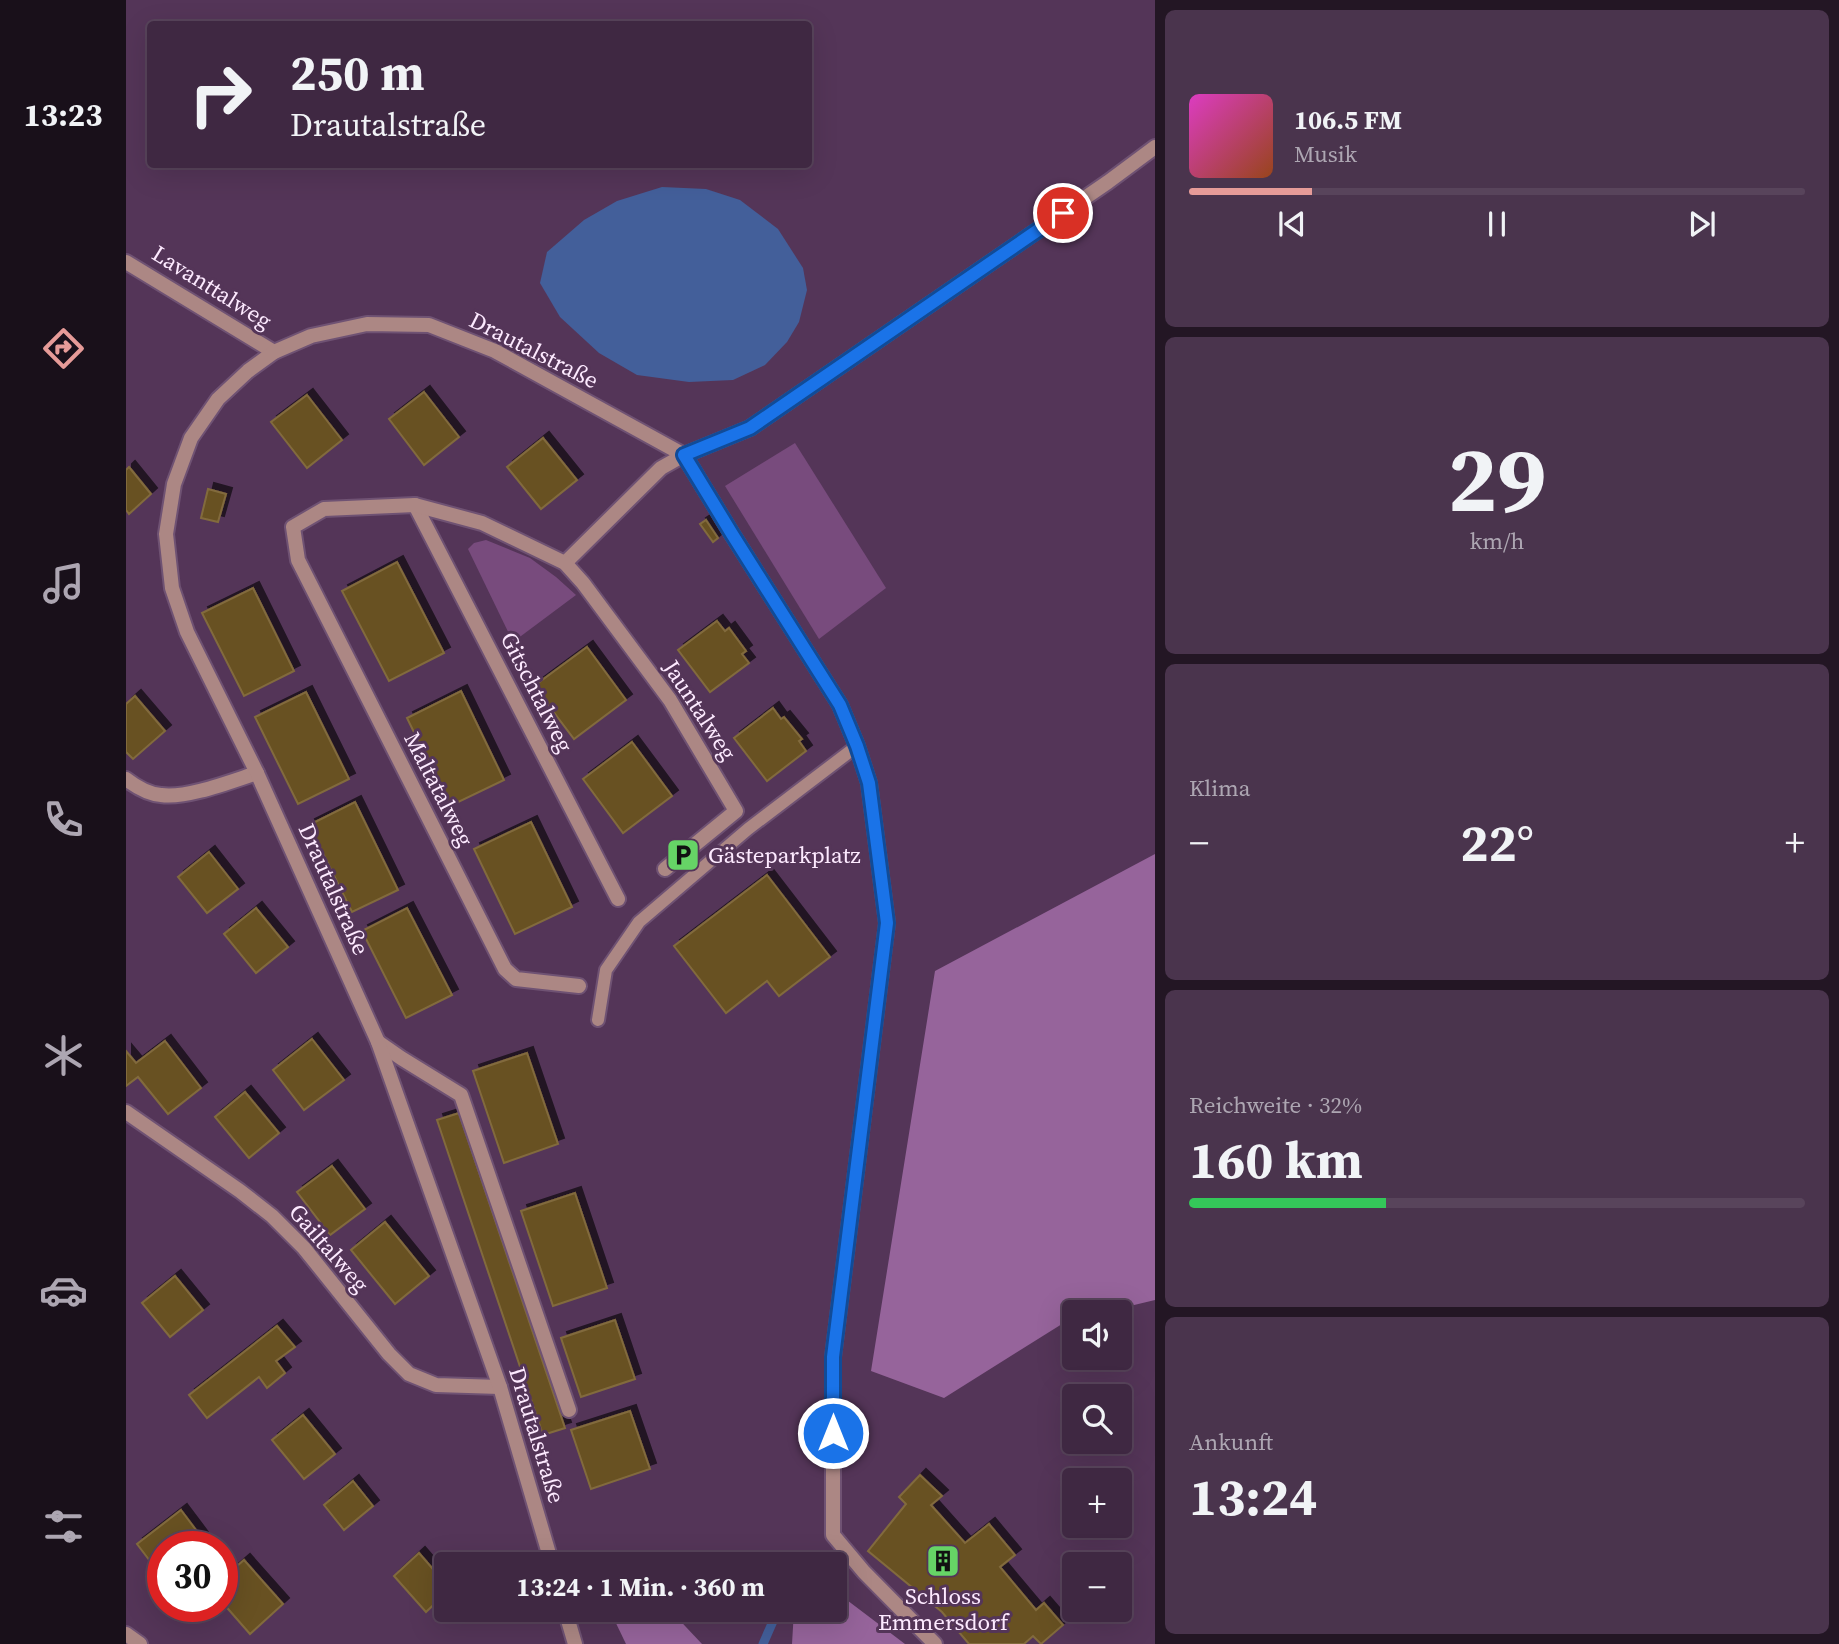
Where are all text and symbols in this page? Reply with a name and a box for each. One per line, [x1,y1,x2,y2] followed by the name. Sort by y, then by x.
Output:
[290,39,425,106] text: 250 m
[175,49,266,140] icon: right
[24,93,102,137] text: 13:23
[1294,102,1402,138] text: 106.5 FM
[290,103,486,147] text: Drautalstraße
[1294,138,1357,170] text: Musik
[1033,183,1093,243] pin
[1044,194,1082,232] icon: arrive
[1273,205,1311,243] icon: previous
[1478,205,1516,243] icon: pause
[1683,205,1721,243] icon: next
[146,237,278,337] street label: Lavanttalweg
[464,304,604,396] street label: Drautalstraße
[39,324,88,373] icon: directions
[1448,417,1546,541] text: 29
[1470,525,1524,557] text: km/h
[39,559,88,608] icon: music
[493,626,581,758] street label: Gitschtalweg
[655,653,744,766] street label: Jauntalweg
[396,726,482,852] street label: Maltatalweg
[1189,772,1250,804] text: Klima
[39,795,88,844] icon: phone
[1460,807,1534,878] text: 22°
[1189,817,1209,869] text: −
[1785,817,1805,869] text: +
[291,818,377,960] street label: Drautalstraße
[664,836,702,874] parking icon: Gästeparkplatz
[708,839,861,871] place label: Gästeparkplatz
[39,1031,88,1080] icon: climate
[1189,1089,1362,1121] text: Reichweite · 32%
[1189,1124,1363,1195] text: 160 km
[282,1197,376,1299] street label: Gailtalweg
[39,1266,88,1315] icon: car
[1062,1300,1132,1622] map controls
[1062,1300,1132,1370] button: sound
[501,1363,573,1507] street label: Drautalstraße
[1062,1384,1132,1454] button: search
[796,1396,870,1470] position arrow
[1189,1426,1273,1458] text: Ankunft
[1189,1461,1317,1532] text: 13:24
[1062,1468,1132,1538] button: +
[39,1502,88,1551] icon: filters
[147,1531,238,1622] speed limit sign: 30
[924,1542,962,1580] building icon: Schloss Emmersdorf
[1062,1552,1132,1622] button: −
[516,1569,765,1605] text: 13:24 · 1 Min. · 360 m
[878,1580,1010,1638] place label: Schloss Emmersdorf

